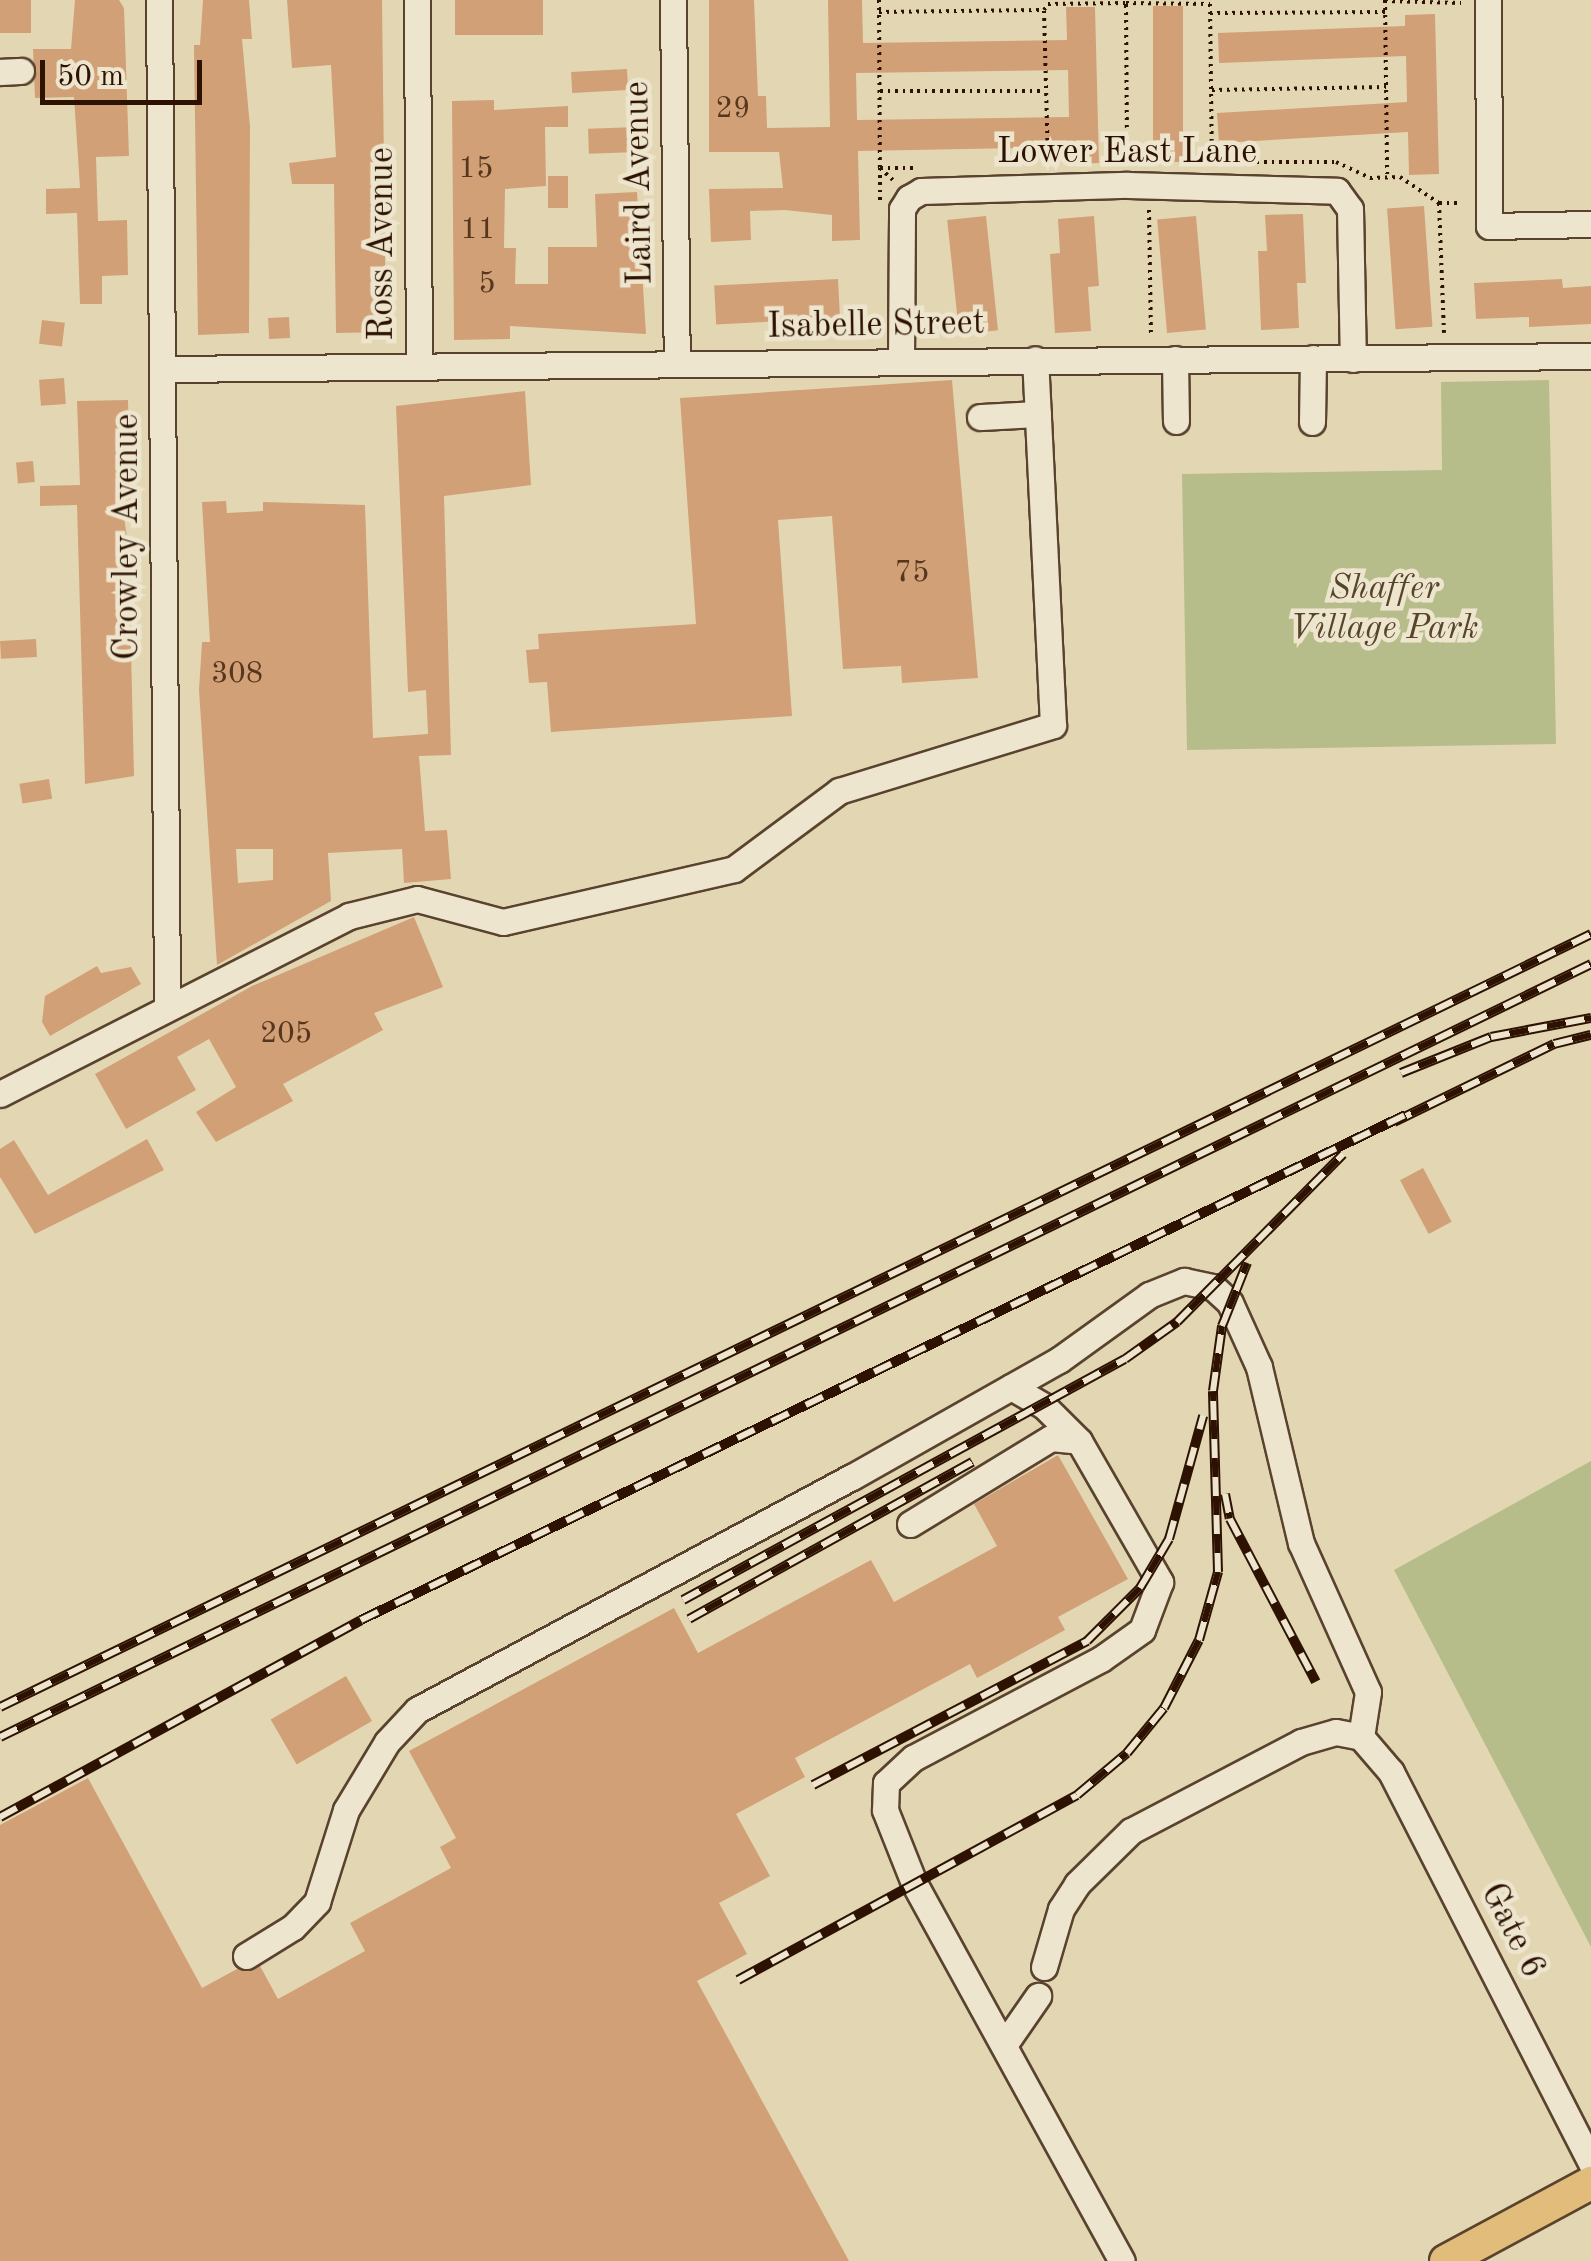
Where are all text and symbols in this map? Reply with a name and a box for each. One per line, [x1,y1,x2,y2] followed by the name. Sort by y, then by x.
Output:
[45,40,208,102] scale bar
[57,62,124,92] text: 50 m
[617,81,663,285] street label: Laird Avenue
[716,91,750,127] house number: 29
[997,132,1257,174] street label: Lower East Lane
[362,147,404,341] street label: Ross Avenue
[459,151,493,187] house number: 15
[461,212,495,248] house number: 11
[478,266,496,302] house number: 5
[767,303,985,349] street label: Isabelle Street
[107,414,149,660] street label: Crowley Avenue
[895,555,929,591] house number: 75
[1289,568,1479,650] park label: Shaffer Village Park
[211,656,263,692] house number: 308
[260,1016,312,1052] house number: 205
[1470,1876,1554,1986] street label: Gate 6

